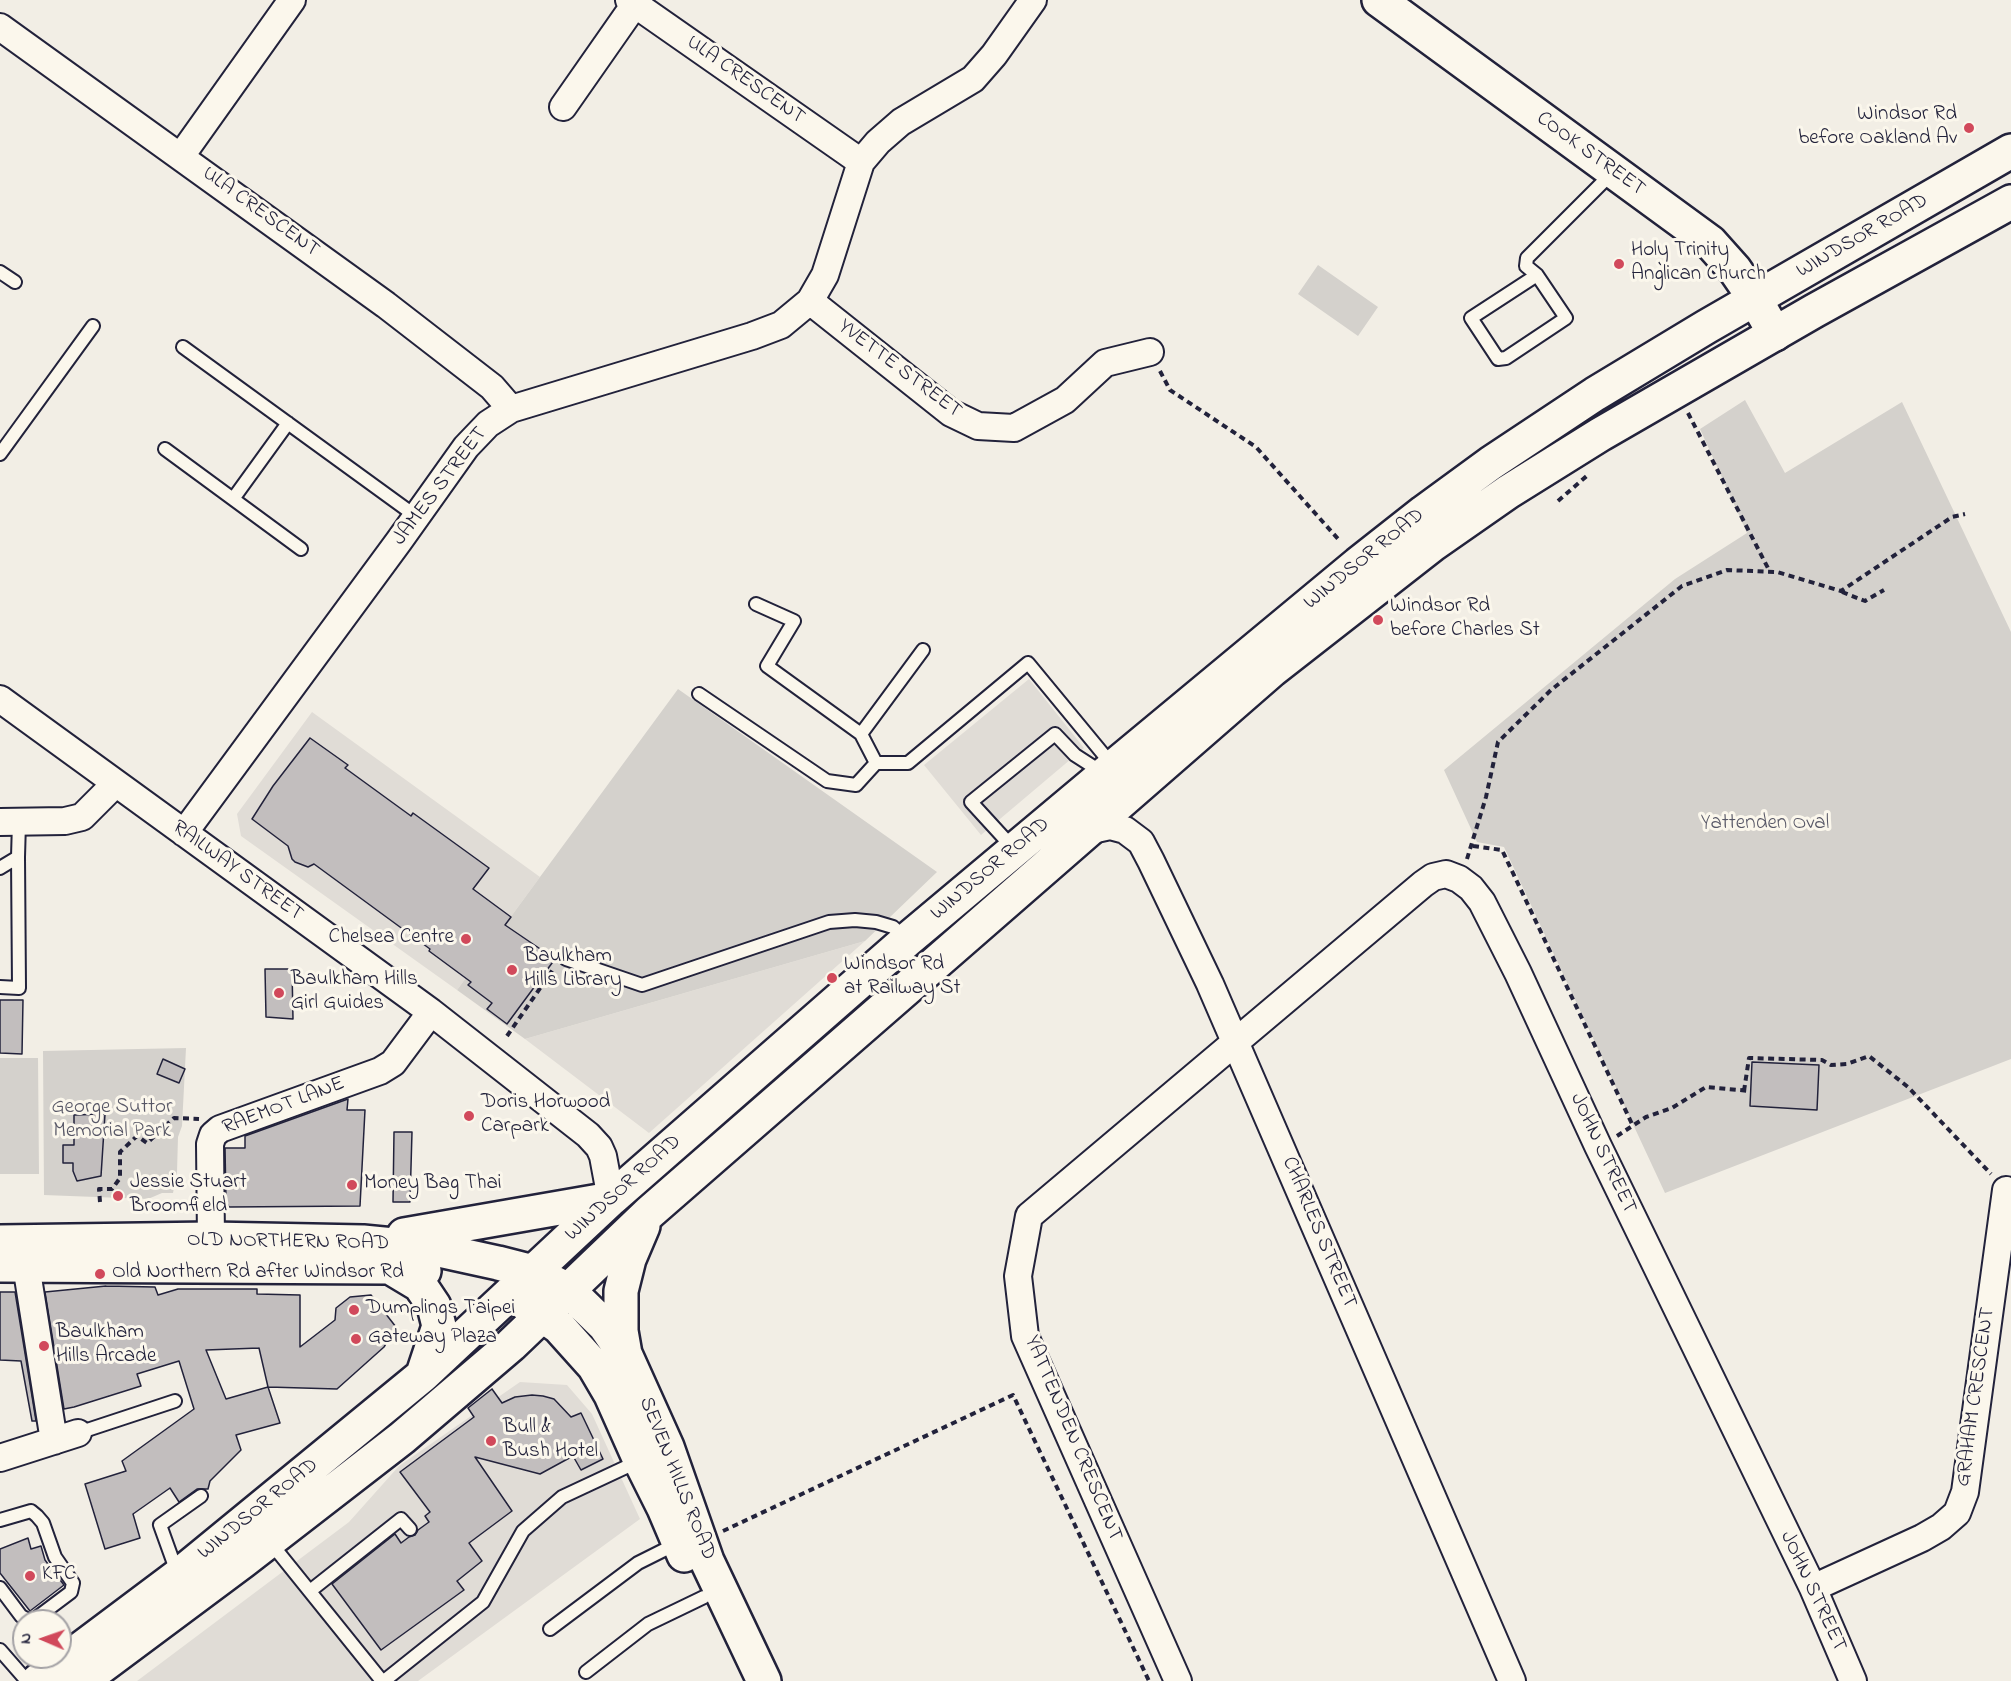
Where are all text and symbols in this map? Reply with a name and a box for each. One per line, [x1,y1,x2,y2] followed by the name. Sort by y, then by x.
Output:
[681,31,809,131] street label: ULA CRESCENT
[1798,103,1957,153] place label: Windsor Rd before Oakland Av
[1531,107,1649,203] street label: COOK STREET
[1962,121,1976,135] marker: Windsor Rd before Oakland Av
[196,162,324,264] street label: ULA CRESCENT
[1793,189,1933,285] street label: WINDSOR ROAD
[1631,239,1766,289] place label: Holy Trinity Anglican Church
[1612,257,1626,271] marker: Holy Trinity Anglican Church
[832,315,966,425] street label: YVETTE STREET
[388,423,494,551] street label: JAMES STREET
[1300,504,1430,616] street label: WINDSOR ROAD
[1390,595,1540,645] place label: Windsor Rd before Charles St
[1371,613,1385,627] marker: Windsor Rd before Charles St
[1701,812,1829,838] park label: Yattenden Oval
[926,813,1056,927] street label: WINDSOR ROAD
[167,816,307,928] street label: RAILWAY STREET
[329,926,454,952] place label: Chelsea Centre
[459,932,473,946] marker: Chelsea Centre
[524,945,622,995] place label: Baulkham Hills Library
[844,953,960,1003] place label: Windsor Rd at Railway St
[505,963,519,977] marker: Baulkham Hills Library
[291,968,418,1018] place label: Baulkham Hills Girl Guides
[825,971,839,985] marker: Windsor Rd at Railway St
[272,986,286,1000] marker: Baulkham Hills Girl Guides
[219,1072,349,1142] street label: RAEMOT LANE
[1563,1090,1641,1218] street label: JOHN STREET
[481,1091,610,1141] place label: Doris Horwood Carpark
[51,1096,173,1146] park label: George Suttor Memorial Park
[462,1109,476,1123] marker: Doris Horwood Carpark
[561,1130,687,1248] street label: WINDSOR ROAD
[1275,1153,1361,1313] street label: CHARLES STREET
[130,1171,247,1221] place label: Jessie Stuart Broomfield
[364,1172,502,1198] place label: Money Bag Thai
[345,1178,359,1192] marker: Money Bag Thai
[111,1189,125,1203] marker: Jessie Stuart Broomfield
[187,1229,389,1257] street label: OLD NORTHERN ROAD
[112,1261,404,1287] place label: Old Northern Rd after Windsor Rd
[93,1267,107,1281] marker: Old Northern Rd after Windsor Rd
[366,1297,515,1323] place label: Dumplings Taipei
[347,1303,361,1317] marker: Dumplings Taipei
[1952,1306,2002,1488] street label: GRAHAM CRESCENT
[56,1321,156,1371] place label: Baulkham Hills Arcade
[368,1326,497,1352] place label: Gateway Plaza
[349,1332,363,1346] marker: Gateway Plaza
[1017,1332,1127,1546] street label: YATTENDEN CRESCENT
[37,1339,51,1353] marker: Baulkham Hills Arcade
[632,1394,720,1564] street label: SEVEN HILLS ROAD
[503,1416,598,1466] place label: Bull & Bush Hotel
[484,1434,498,1448] marker: Bull & Bush Hotel
[194,1454,324,1566] street label: WINDSOR ROAD
[1773,1528,1851,1656] street label: JOHN STREET
[42,1563,76,1589] place label: KFC
[23,1569,37,1583] marker: KFC
[12,1609,72,1669] north arrow
[14,1633,38,1644] text: N

